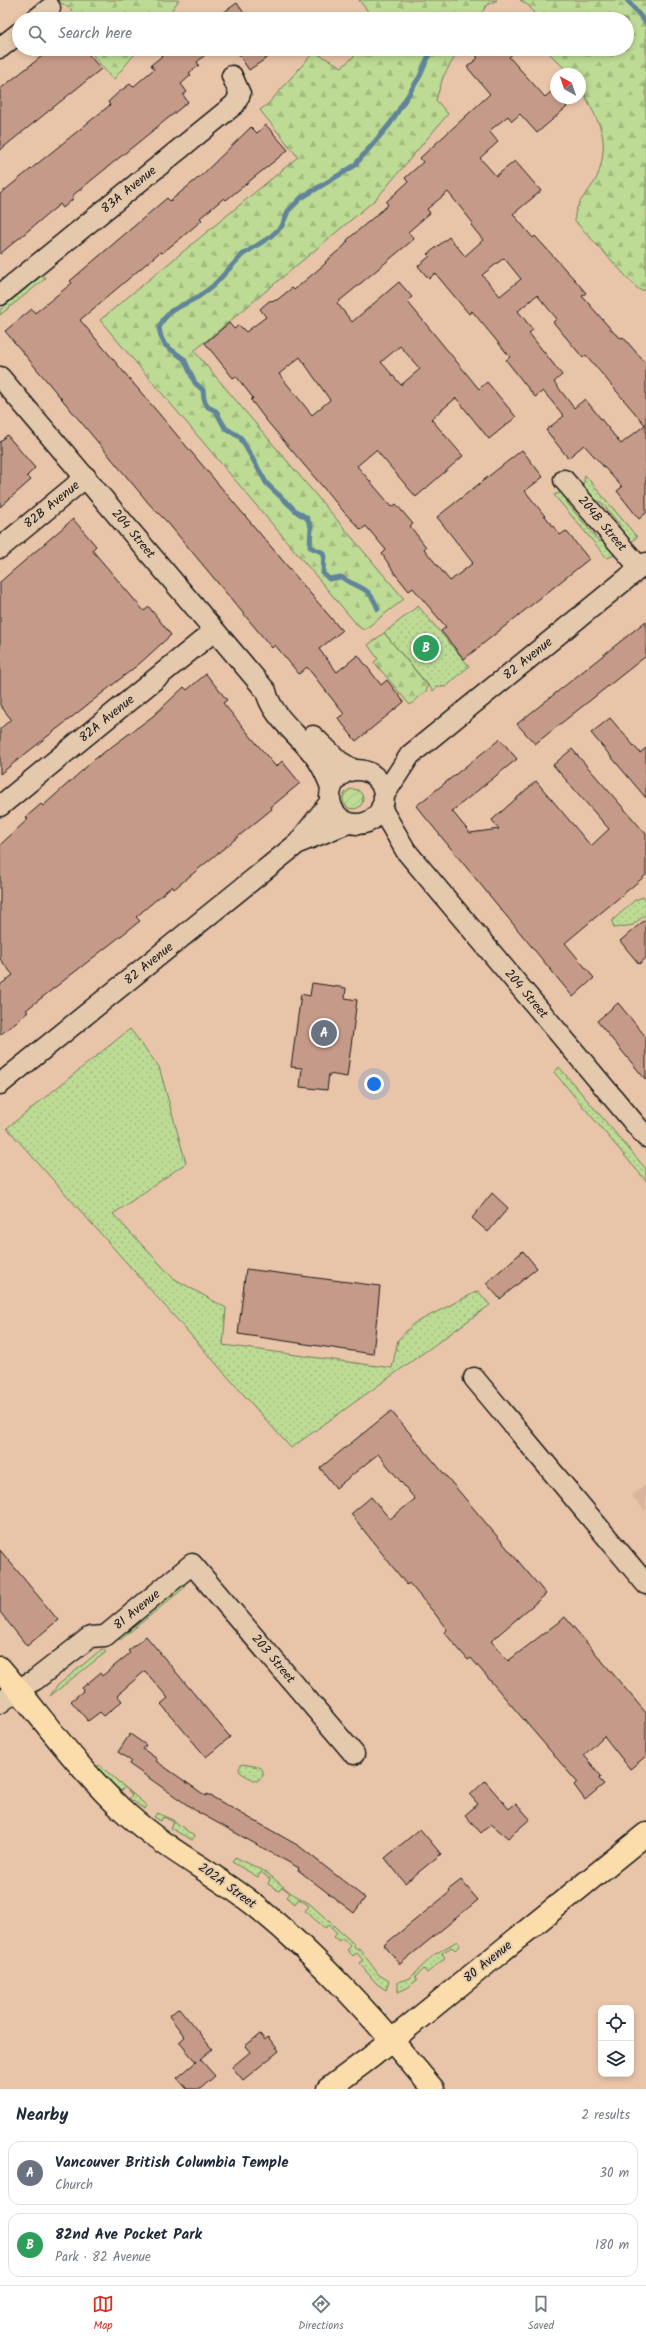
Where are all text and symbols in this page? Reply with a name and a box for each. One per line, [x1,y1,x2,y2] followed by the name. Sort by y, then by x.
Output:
[12,12,634,56] search box
[58,22,132,46] text: Search here
[26,23,48,45] icon: search
[550,68,586,104] north arrow
[96,161,162,219] street label: 83A Avenue
[19,476,85,534] street label: 82B Avenue
[572,491,632,557] street label: 204B Street
[106,504,161,564] street label: 204 Street
[499,632,558,686] street label: 82 Avenue
[413,633,439,663] pin: B
[74,690,140,748] street label: 82A Avenue
[120,937,179,991] street label: 82 Avenue
[499,964,554,1024] street label: 204 Street
[311,1018,337,1048] pin: A
[364,1074,384,1094] your location
[109,1584,165,1636] street label: 81 Avenue
[246,1629,301,1689] street label: 203 Street
[193,1858,261,1915] street label: 202A Street
[459,1936,517,1988] street label: 80 Avenue
[598,2005,634,2077] map controls
[598,2005,634,2041] button: locate
[598,2041,634,2077] button: layers
[16,2102,68,2129] text: Nearby
[582,2105,630,2126] text: 2 results
[55,2151,288,2175] text: Vancouver British Columbia Temple
[26,2163,34,2184] text: A
[600,2163,629,2184] text: 30 m
[55,2175,93,2196] text: Church
[55,2223,202,2247] text: 82nd Ave Pocket Park
[26,2235,34,2256] text: B
[595,2235,629,2256] text: 180 m
[55,2247,151,2268] text: Park · 82 Avenue
[92,2293,114,2335] tab: Map
[298,2293,344,2335] tab: Directions
[528,2293,554,2335] tab: Saved

